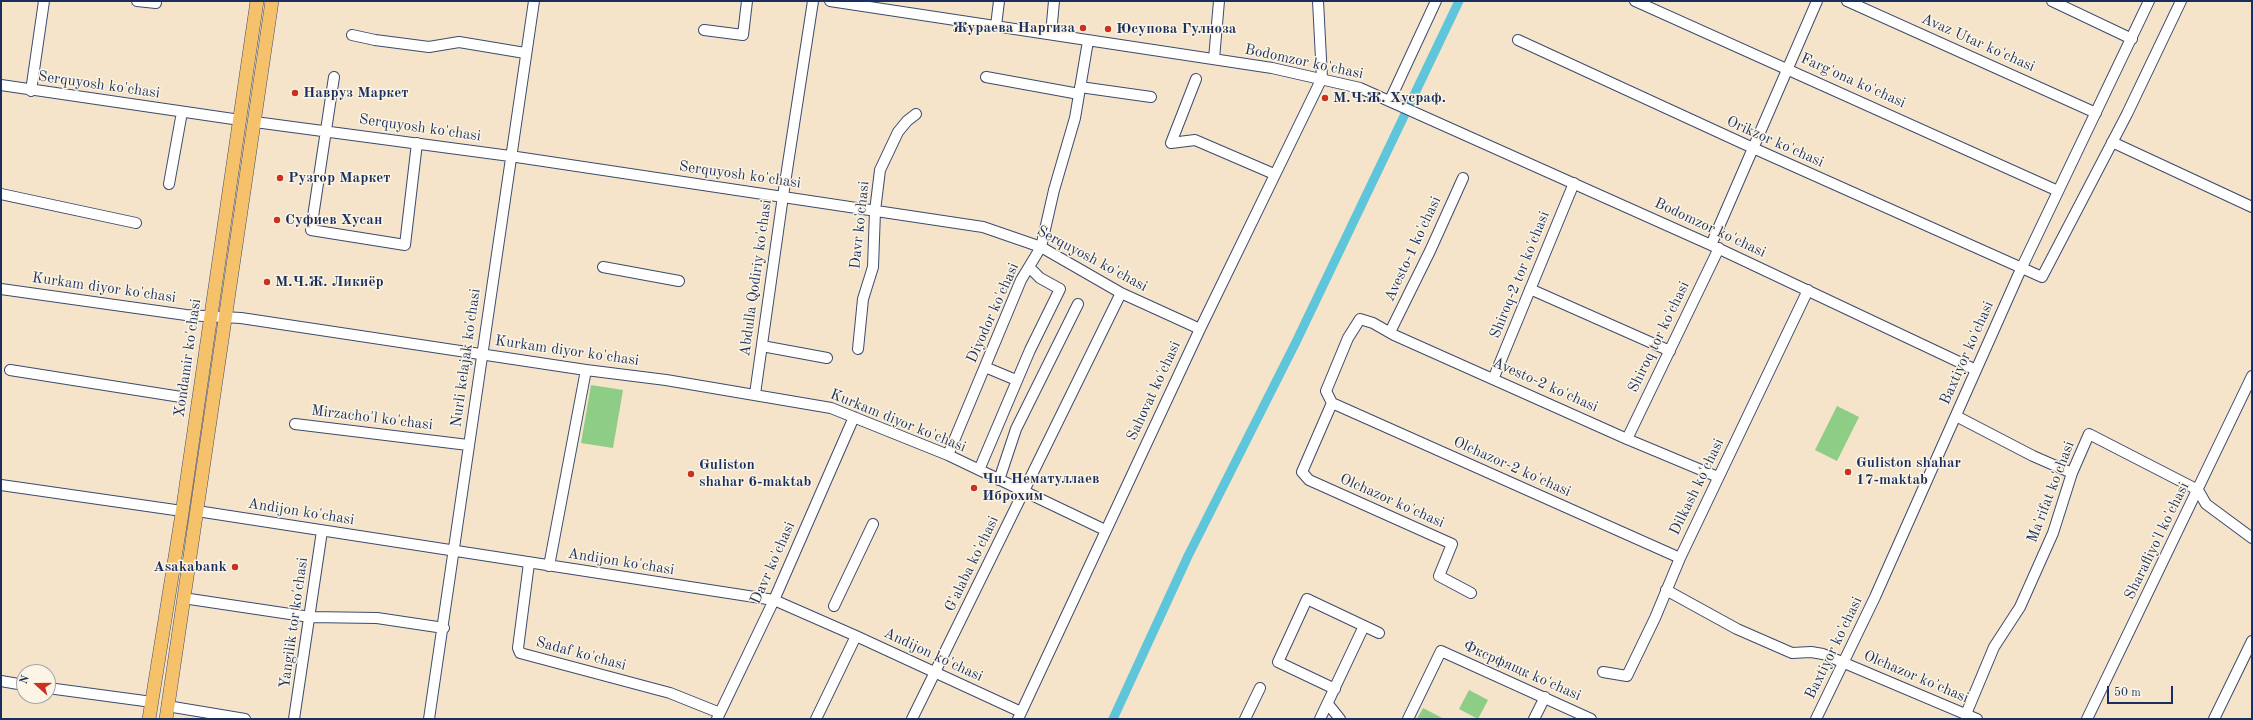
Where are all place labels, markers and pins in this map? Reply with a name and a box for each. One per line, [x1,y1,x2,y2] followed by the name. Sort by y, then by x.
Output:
[953,19,1075,37] place label: Жураева Наргиза
[1116,20,1236,38] place label: Юсупова Гулноза
[1078,23,1088,33] marker: Жураева Наргиза
[1103,24,1113,34] marker: Юсупова Гулноза
[303,84,409,102] place label: Навруз Маркет
[290,88,300,98] marker: Навруз Маркет
[1333,89,1446,107] place label: М.Ч.Ж. Хусраф.
[1320,93,1330,103] marker: М.Ч.Ж. Хусраф.
[288,169,391,187] place label: Рузгор Маркет
[275,173,285,183] marker: Рузгор Маркет
[285,211,382,229] place label: Суфиев Хусан
[272,215,282,225] marker: Суфиев Хусан
[275,273,384,291] place label: М.Ч.Ж. Ликиёр
[262,277,272,287] marker: М.Ч.Ж. Ликиёр
[1856,454,1961,489] place label: Guliston shahar 17-maktab
[699,456,811,491] place label: Guliston shahar 6-maktab
[1843,467,1853,477] marker: Guliston shahar 17-maktab
[686,469,696,479] marker: Guliston shahar 6-maktab
[982,470,1099,505] place label: Чп. Нематуллаев Иброхим
[969,483,979,493] marker: Чп. Нематуллаев Иброхим
[153,558,227,576] place label: Asakabank
[230,562,240,572] marker: Asakabank

